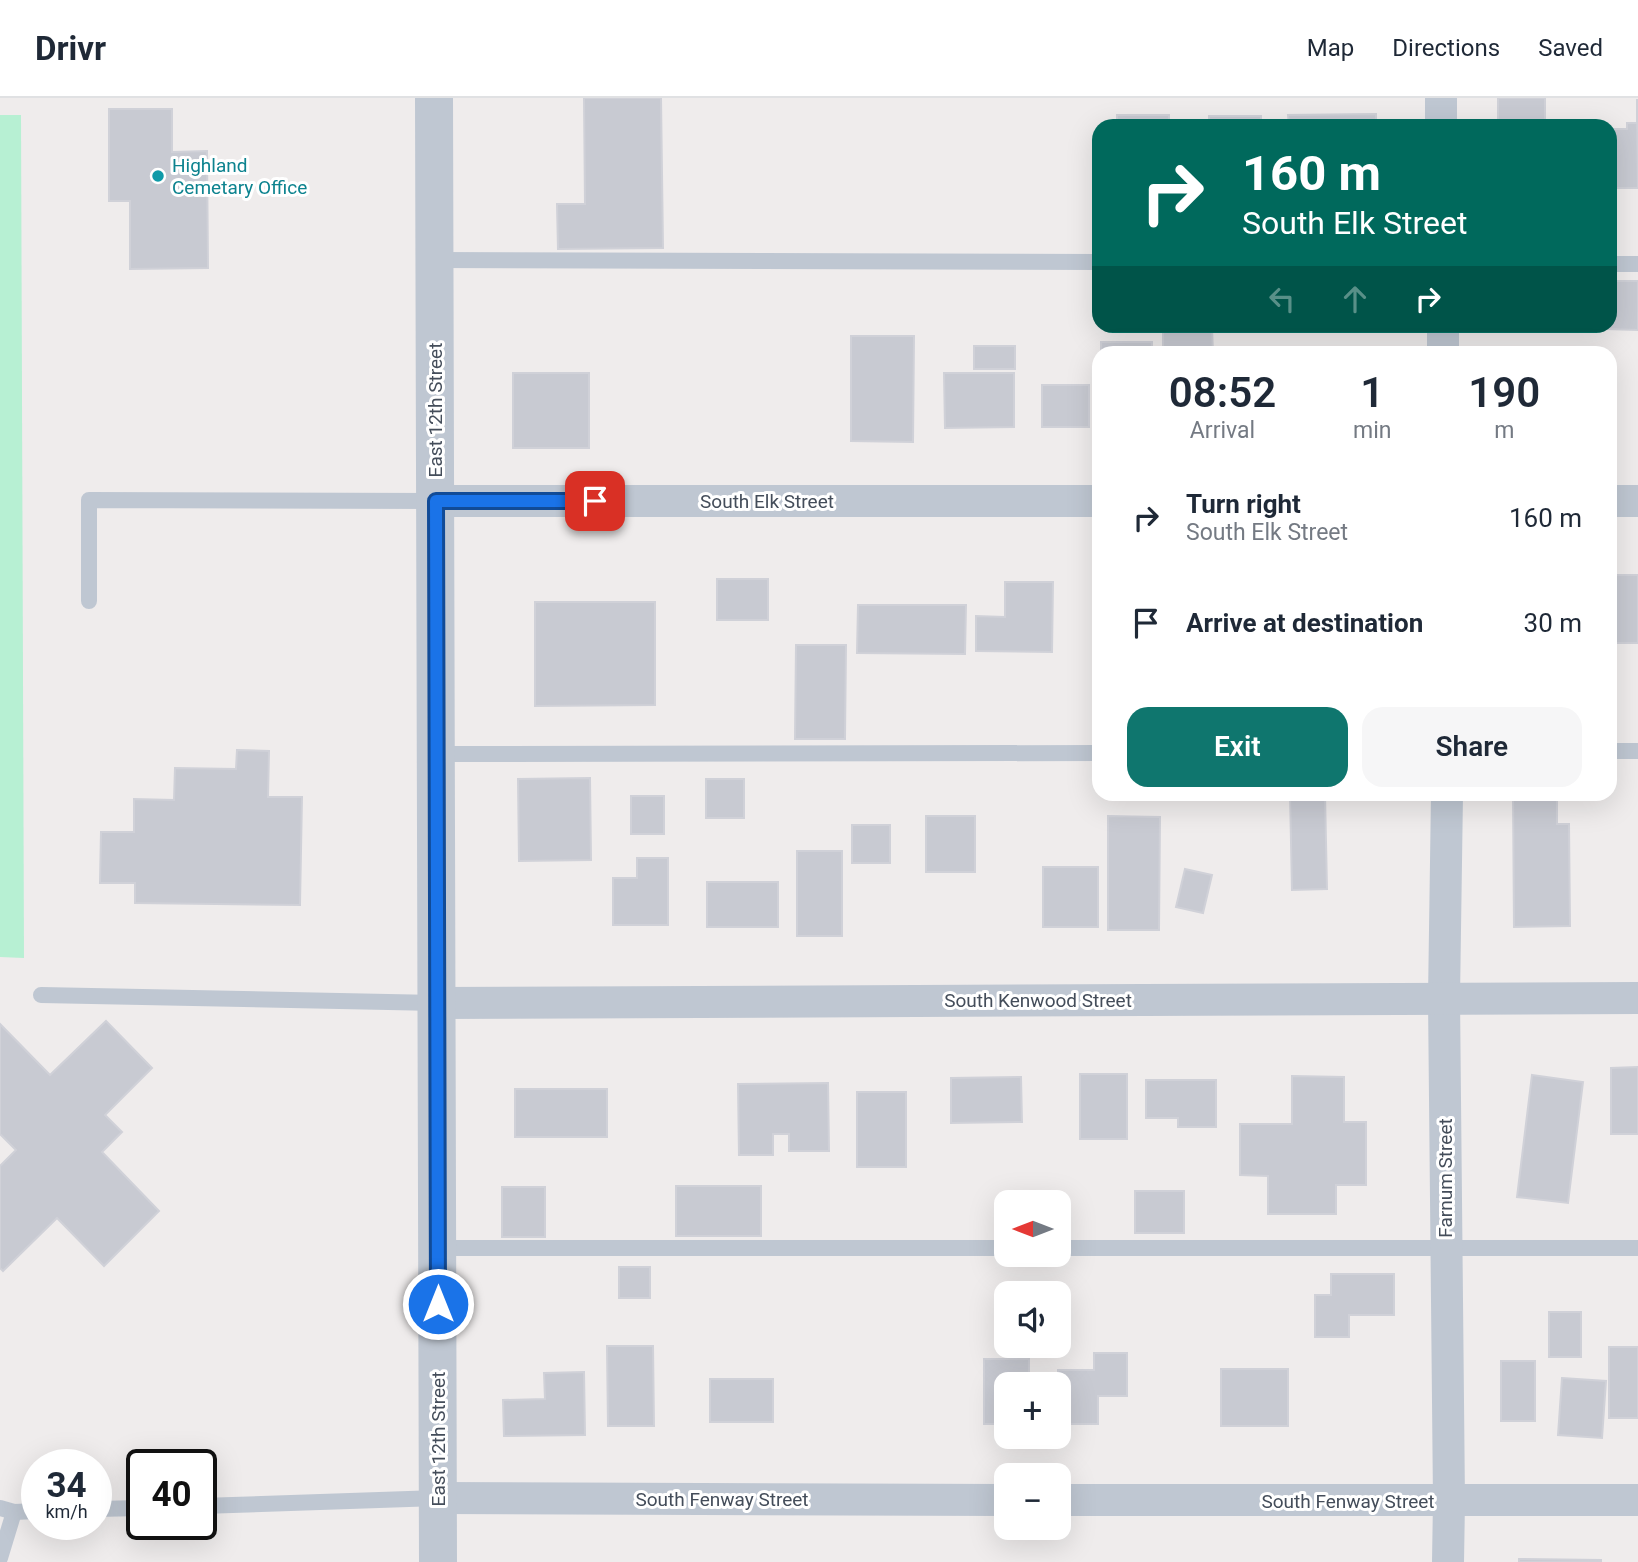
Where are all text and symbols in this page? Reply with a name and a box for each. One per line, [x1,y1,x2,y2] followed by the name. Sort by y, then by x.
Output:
[35,29,106,68] text: Drivr
[1307,34,1354,62] text: Map
[1392,34,1500,62] text: Directions
[1538,34,1603,62] text: Saved
[1242,145,1381,202] text: 160 m
[1127,147,1218,238] icon: right
[172,154,307,199] place label: Highland Cemetary Office
[150,168,166,184] marker: Highland Cemetary Office
[1242,204,1467,242] text: South Elk Street
[1263,280,1301,318] icon: left
[1336,280,1374,318] icon: ahead
[1409,280,1447,318] icon: right
[424,343,447,477] street label: East 12th Street
[1169,368,1276,417] text: 08:52
[1360,368,1384,417] text: 1
[1468,368,1540,417] text: 190
[1190,417,1255,444] text: Arrival
[1353,417,1391,444] text: min
[1494,417,1514,444] text: m
[565,471,625,531] pin
[576,482,614,520] icon: arrive
[1186,489,1301,519] text: Turn right
[700,490,834,513] street label: South Elk Street
[1127,499,1165,537] icon: right
[1509,503,1582,533] text: 160 m
[1186,519,1348,546] text: South Elk Street
[1127,604,1165,642] icon: arrive
[1186,608,1423,638] text: Arrive at destination
[1524,608,1582,638] text: 30 m
[1127,707,1348,787] button: Exit
[1362,707,1582,787] button: Share
[944,989,1132,1012] street label: South Kenwood Street
[1434,1118,1457,1238] street label: Farnum Street
[994,1190,1071,1267] north arrow
[994,1190,1071,1540] map controls
[401,1267,475,1341] position arrow
[994,1281,1071,1358] button: sound
[427,1372,450,1506] street label: East 12th Street
[994,1372,1071,1449] button: +
[126,1449,217,1540] speed limit sign: 40
[994,1463,1071,1540] button: −
[46,1465,87,1506] text: 34
[635,1488,809,1511] street label: South Fenway Street
[1261,1490,1435,1513] street label: South Fenway Street
[45,1501,88,1522] text: km/h

